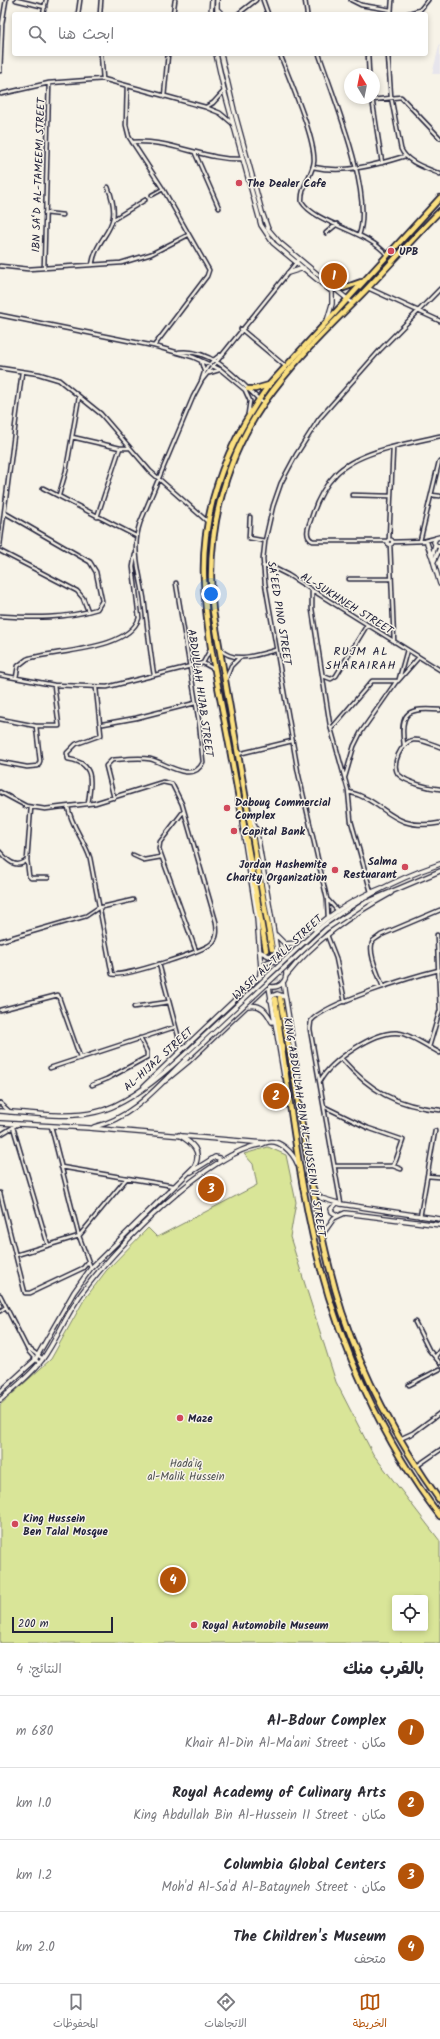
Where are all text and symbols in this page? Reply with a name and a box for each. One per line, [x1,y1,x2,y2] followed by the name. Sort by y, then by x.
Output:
[12,12,428,56] search box
[26,23,48,45] icon: search
[58,23,114,47] text: ابحث هنا
[344,68,380,104] north arrow
[27,96,51,253] street label: IBN SA‘D AL-TAMEEMI STREET
[247,175,327,193] place label: The Dealer Cafe
[234,178,244,188] marker: The Dealer Cafe
[399,243,419,261] place label: UPB
[386,246,396,256] marker: UPB
[321,261,347,291] pin: 1
[262,560,296,667] street label: SA‘EED PINO STREET
[296,568,397,640] street label: AL-SUKHNEH STREET
[201,584,221,604] your location
[182,628,218,759] street label: ABDULLAH HIJAB STREET
[325,642,397,675] district label: RUJM AL SHARAIRAH
[235,794,330,825] place label: Dabouq Commercial Complex
[222,803,232,813] marker: Dabouq Commercial Complex
[242,823,305,841] place label: Capital Bank
[229,826,239,836] marker: Capital Bank
[343,853,398,884] place label: Salma Restuarant
[226,856,328,887] place label: Jordan Hashemite Charity Organization
[400,862,410,872] marker: Salma Restuarant
[330,865,340,875] marker: Jordan Hashemite Charity Organization
[228,910,328,1005] street label: WASFI AL-TALL STREET
[278,1016,330,1239] street label: KING ABDULLAH BIN AL-HUSSEIN II STREET
[120,1023,198,1096] street label: AL-HIJAZ STREET
[263,1081,289,1111] pin: 2
[198,1174,224,1204] pin: 3
[188,1410,213,1428] place label: Maze
[175,1413,185,1423] marker: Maze
[147,1455,225,1486] park label: Hada'iq al-Malik Hussein
[23,1510,108,1541] place label: King Hussein Ben Talal Mosque
[10,1519,20,1529] marker: King Hussein Ben Talal Mosque
[160,1565,186,1595] pin: 4
[392,1595,428,1631] map controls
[392,1595,428,1631] button: locate
[12,1615,113,1634] scale bar
[18,1615,49,1633] text: 200 m
[202,1617,329,1635] place label: Royal Automobile Museum
[189,1620,199,1630] marker: Royal Automobile Museum
[343,1656,424,1683] text: بالقرب منك
[16,1659,62,1680] text: النتائج: 4
[267,1709,386,1733] text: Al-Bdour Complex
[16,1721,53,1742] text: 680 m
[409,1721,413,1742] text: 1
[185,1733,386,1754] text: مكان · Khair Al-Din Al-Ma'ani Street
[172,1781,386,1805] text: Royal Academy of Culinary Arts
[16,1793,51,1814] text: 1.0 km
[407,1793,415,1814] text: 2
[133,1805,386,1826] text: مكان · King Abdullah Bin Al-Hussein II Street
[223,1853,386,1877] text: Columbia Global Centers
[16,1865,52,1886] text: 1.2 km
[407,1865,415,1886] text: 3
[161,1877,386,1898] text: مكان · Moh'd Al-Sa'd Al-Batayneh Street
[233,1925,386,1949] text: The Children's Museum
[16,1937,55,1958] text: 2.0 km
[407,1937,415,1958] text: 4
[354,1949,386,1970] text: متحف
[53,1991,98,2033] tab: المحفوظات
[204,1991,247,2033] tab: الاتجاهات
[353,1991,387,2033] tab: الخريطة

